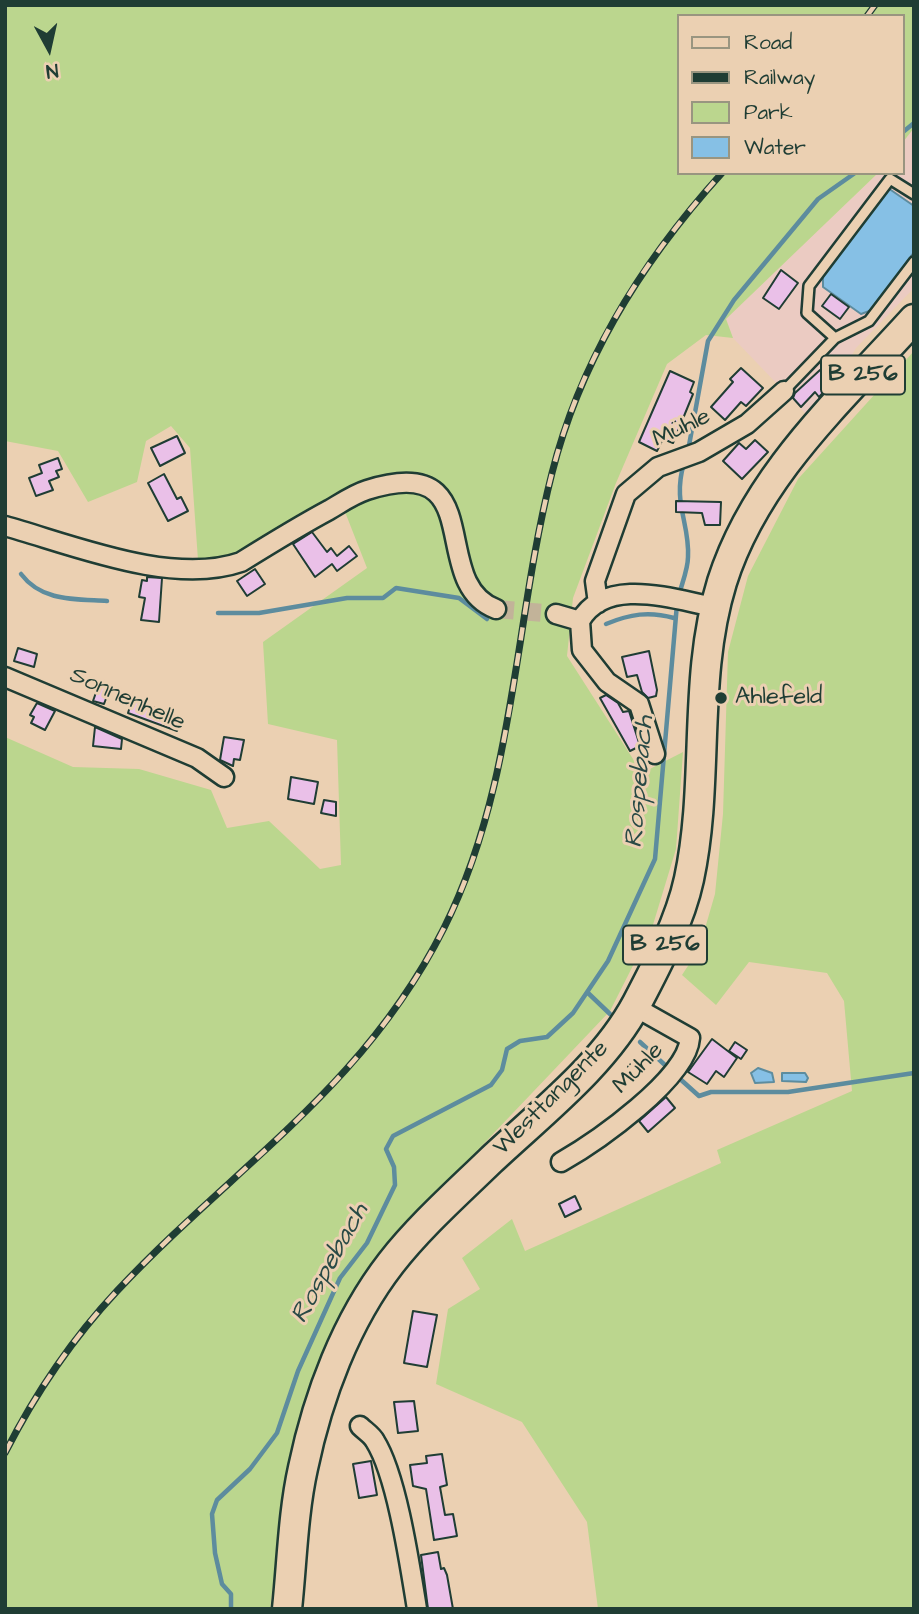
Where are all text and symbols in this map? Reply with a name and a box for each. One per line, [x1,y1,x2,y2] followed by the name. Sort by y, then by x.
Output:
[14,14,84,84] north arrow
[678,14,905,175] legend
[744,28,792,57] text: Road
[44,56,60,84] text: N
[744,63,815,92] text: Railway
[744,98,793,127] text: Park
[744,133,806,162] text: Water
[821,356,905,394] road number: B 256
[648,403,716,455] street label: Mühle
[65,662,189,738] street label: Sonnenhelle
[735,684,822,712] place label: Ahlefeld
[713,690,729,706] marker: Ahlefeld
[620,715,662,849] water label: Rospebach
[623,926,707,964] road number: B 256
[488,1035,616,1163] street label: Westtangente
[608,1037,670,1101] street label: Mühle
[285,1199,377,1329] water label: Rospebach

